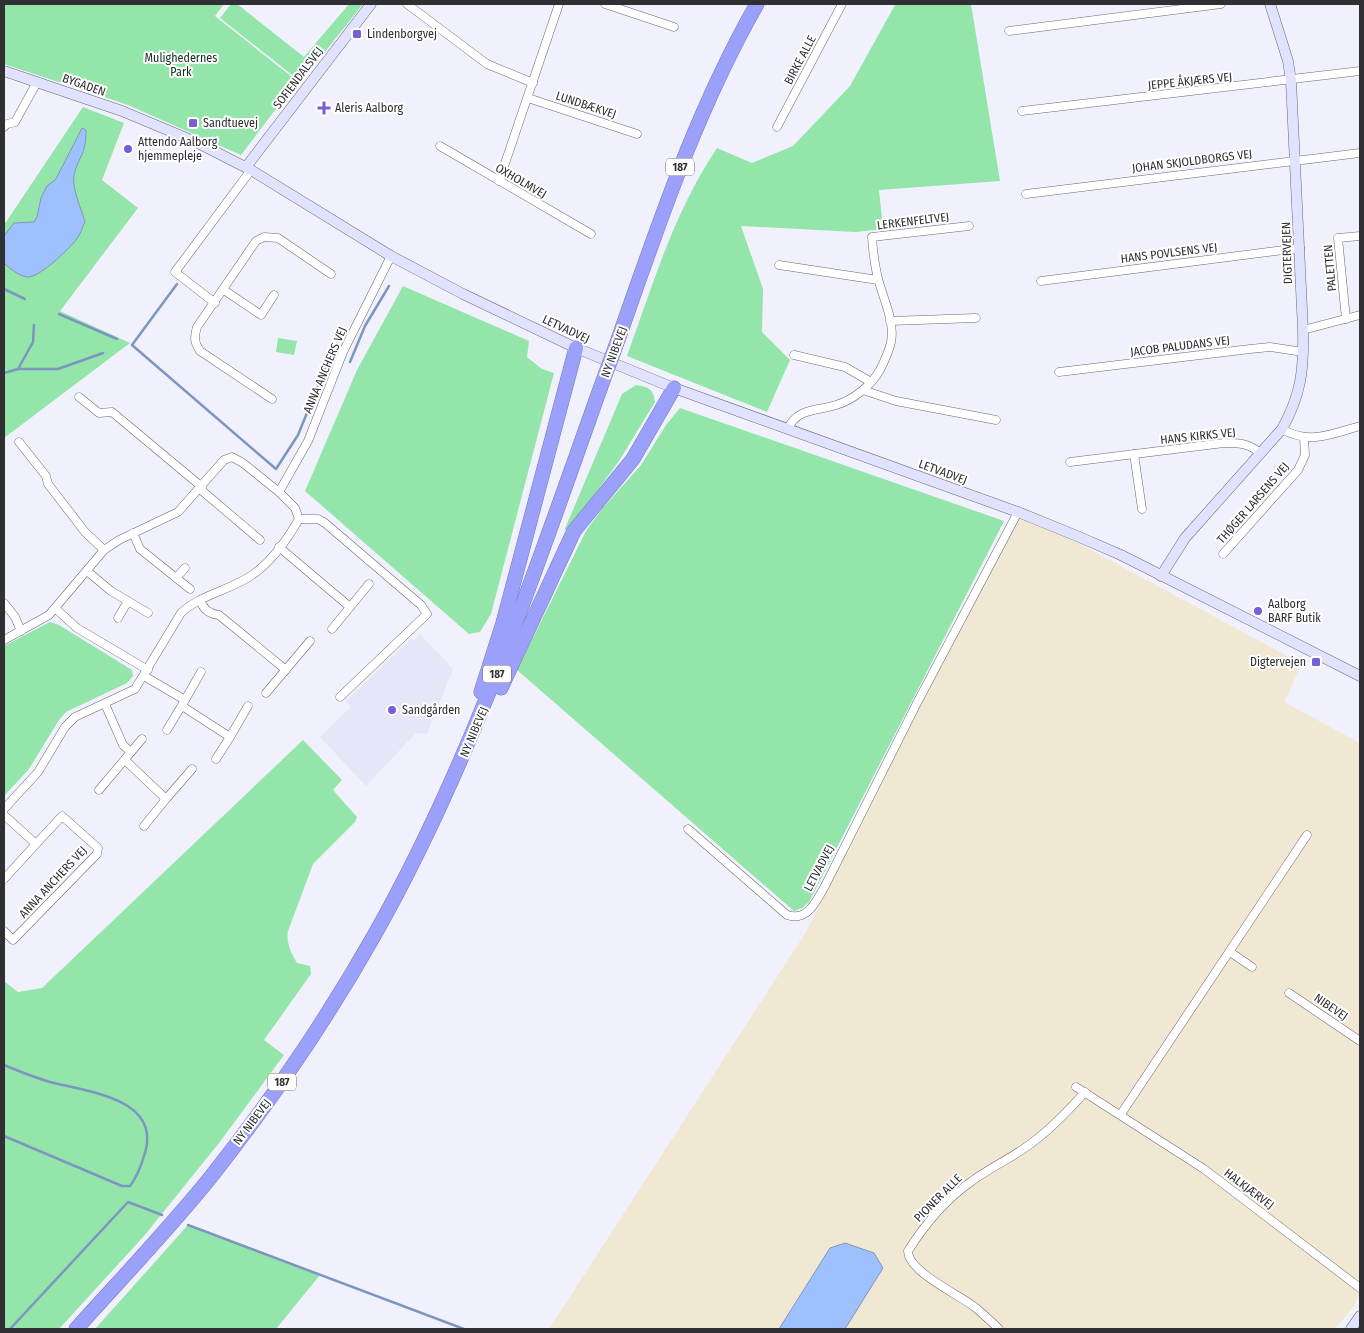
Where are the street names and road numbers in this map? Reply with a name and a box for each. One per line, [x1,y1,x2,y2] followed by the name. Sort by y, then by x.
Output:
[781,33,819,87] street label: BIRKE ALLE
[270,44,326,112] street label: SOFIENDALSVEJ
[1147,68,1233,92] street label: JEPPE ÅKJÆRS VEJ
[60,71,108,99] street label: BYGADEN
[554,89,618,121] street label: LUNDBÆKVEJ
[1131,147,1253,175] street label: JOHAN SKJOLDBORGS VEJ
[666,158,694,176] road number: 187
[493,161,549,201] street label: OXHOLMVEJ
[876,210,950,232] street label: LERKENFELTVEJ
[1279,222,1295,284] street label: DIGTERVEJEN
[1120,240,1218,266] street label: HANS POVLSENS VEJ
[1321,244,1339,292] street label: PALETTEN
[540,312,592,346] street label: LETVADVEJ
[598,324,630,380] street label: NY NIBEVEJ
[300,325,350,415] street label: ANNA ANCHERS VEJ
[1129,333,1231,359] street label: JACOB PALUDANS VEJ
[1160,425,1236,447] street label: HANS KIRKS VEJ
[917,457,969,487] street label: LETVADVEJ
[1214,460,1292,546] street label: THØGER LARSENS VEJ
[483,666,511,682] road number: 187
[457,705,491,759] street label: NY NIBEVEJ
[801,842,837,894] street label: LETVADVEJ
[16,843,90,921] street label: ANNA ANCHERS VEJ
[1312,991,1350,1023] street label: NIBEVEJ
[268,1074,296,1090] road number: 187
[230,1096,274,1148] street label: NY NIBEVEJ
[1221,1166,1277,1212] street label: HALKJÆRVEJ
[911,1171,965,1225] street label: PIONER ALLE

